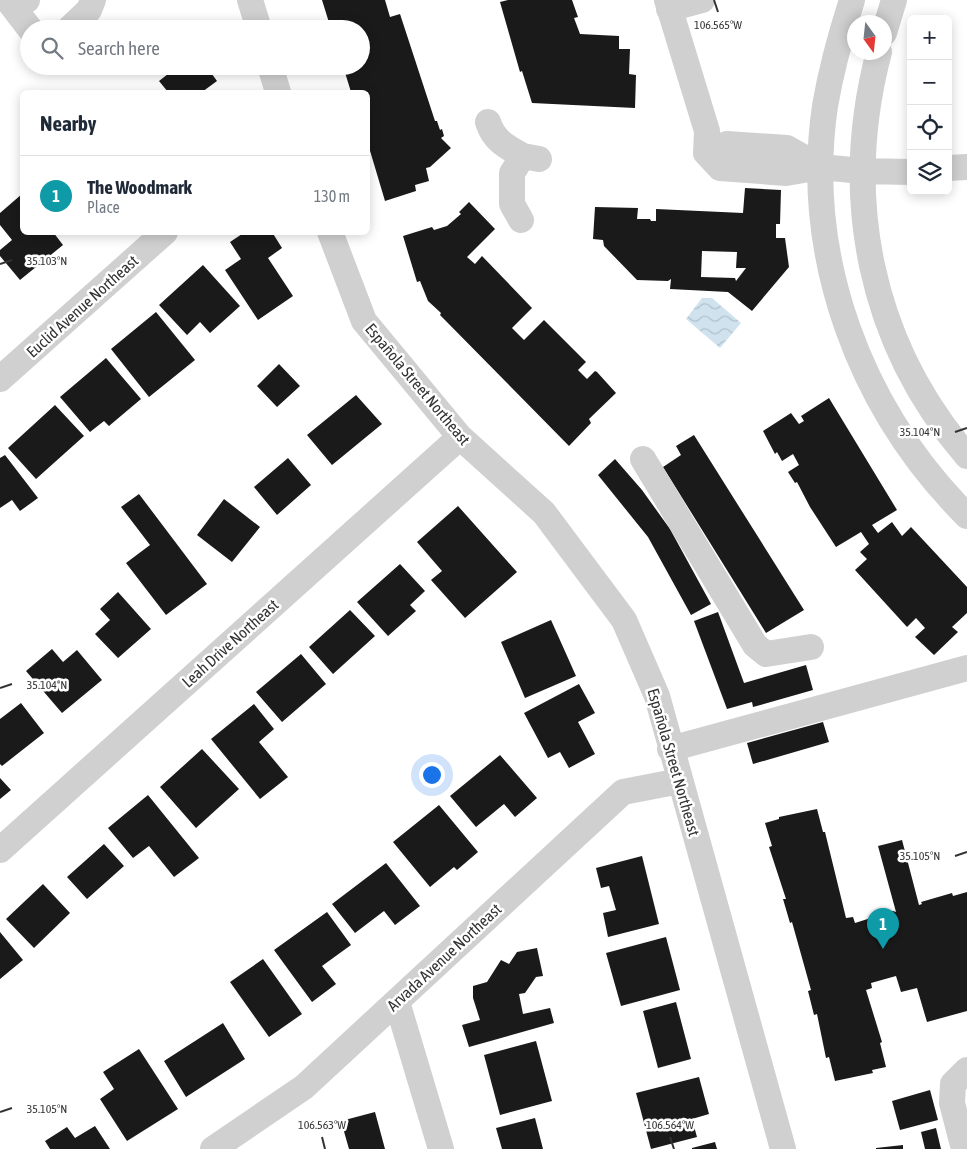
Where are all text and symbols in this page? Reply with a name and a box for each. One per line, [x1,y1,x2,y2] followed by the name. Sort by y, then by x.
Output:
[847,15,892,60] north arrow
[907,15,952,195] map controls
[907,15,952,60] button: +
[694,18,742,32] text: 106.565°W
[20,20,370,75] search box
[38,34,66,62] icon: search
[78,37,160,59] text: Search here
[907,60,952,105] button: −
[907,105,952,150] button: locate
[40,111,96,135] text: Nearby
[907,150,952,195] button: layers
[87,176,192,198] text: The Woodmark
[52,187,60,205] text: 1
[314,187,350,205] text: 130 m
[87,198,120,216] text: Place
[23,251,142,361] street label: Euclid Avenue Northeast
[27,254,67,268] text: 35.103°N
[361,320,474,449] street label: Española Street Northeast
[900,425,940,439] text: 35.104°N
[178,595,282,691] street label: Leah Drive Northeast
[27,678,67,692] text: 35.104°N
[643,686,704,839] street label: Española Street Northeast
[419,762,445,788] your location
[900,849,940,863] text: 35.105°N
[383,899,505,1014] street label: Arvada Avenue Northeast
[867,908,899,949] pin: 1
[27,1102,67,1116] text: 35.105°N
[298,1118,346,1132] text: 106.563°W
[646,1118,694,1132] text: 106.564°W

